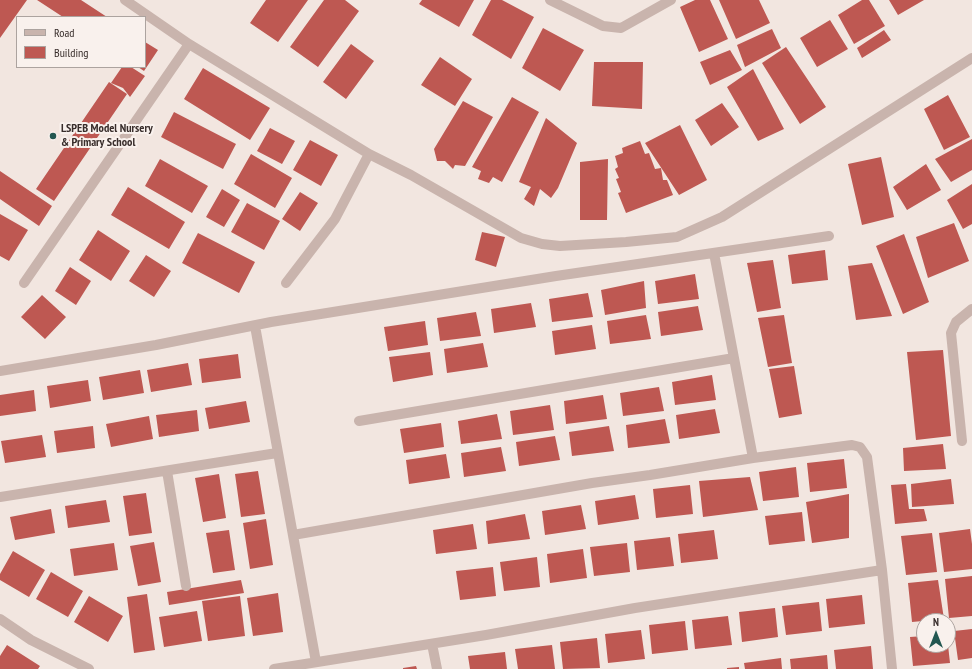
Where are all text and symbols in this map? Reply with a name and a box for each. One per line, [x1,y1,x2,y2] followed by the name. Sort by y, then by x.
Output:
[16,16,146,68] legend
[54,25,74,40] text: Road
[54,45,89,60] text: Building
[61,122,153,150] place label: LSPEB Model Nursery & Primary School
[48,131,58,141] marker: LSPEB Model Nursery & Primary School
[916,613,956,653] north arrow
[933,615,939,629] text: N

